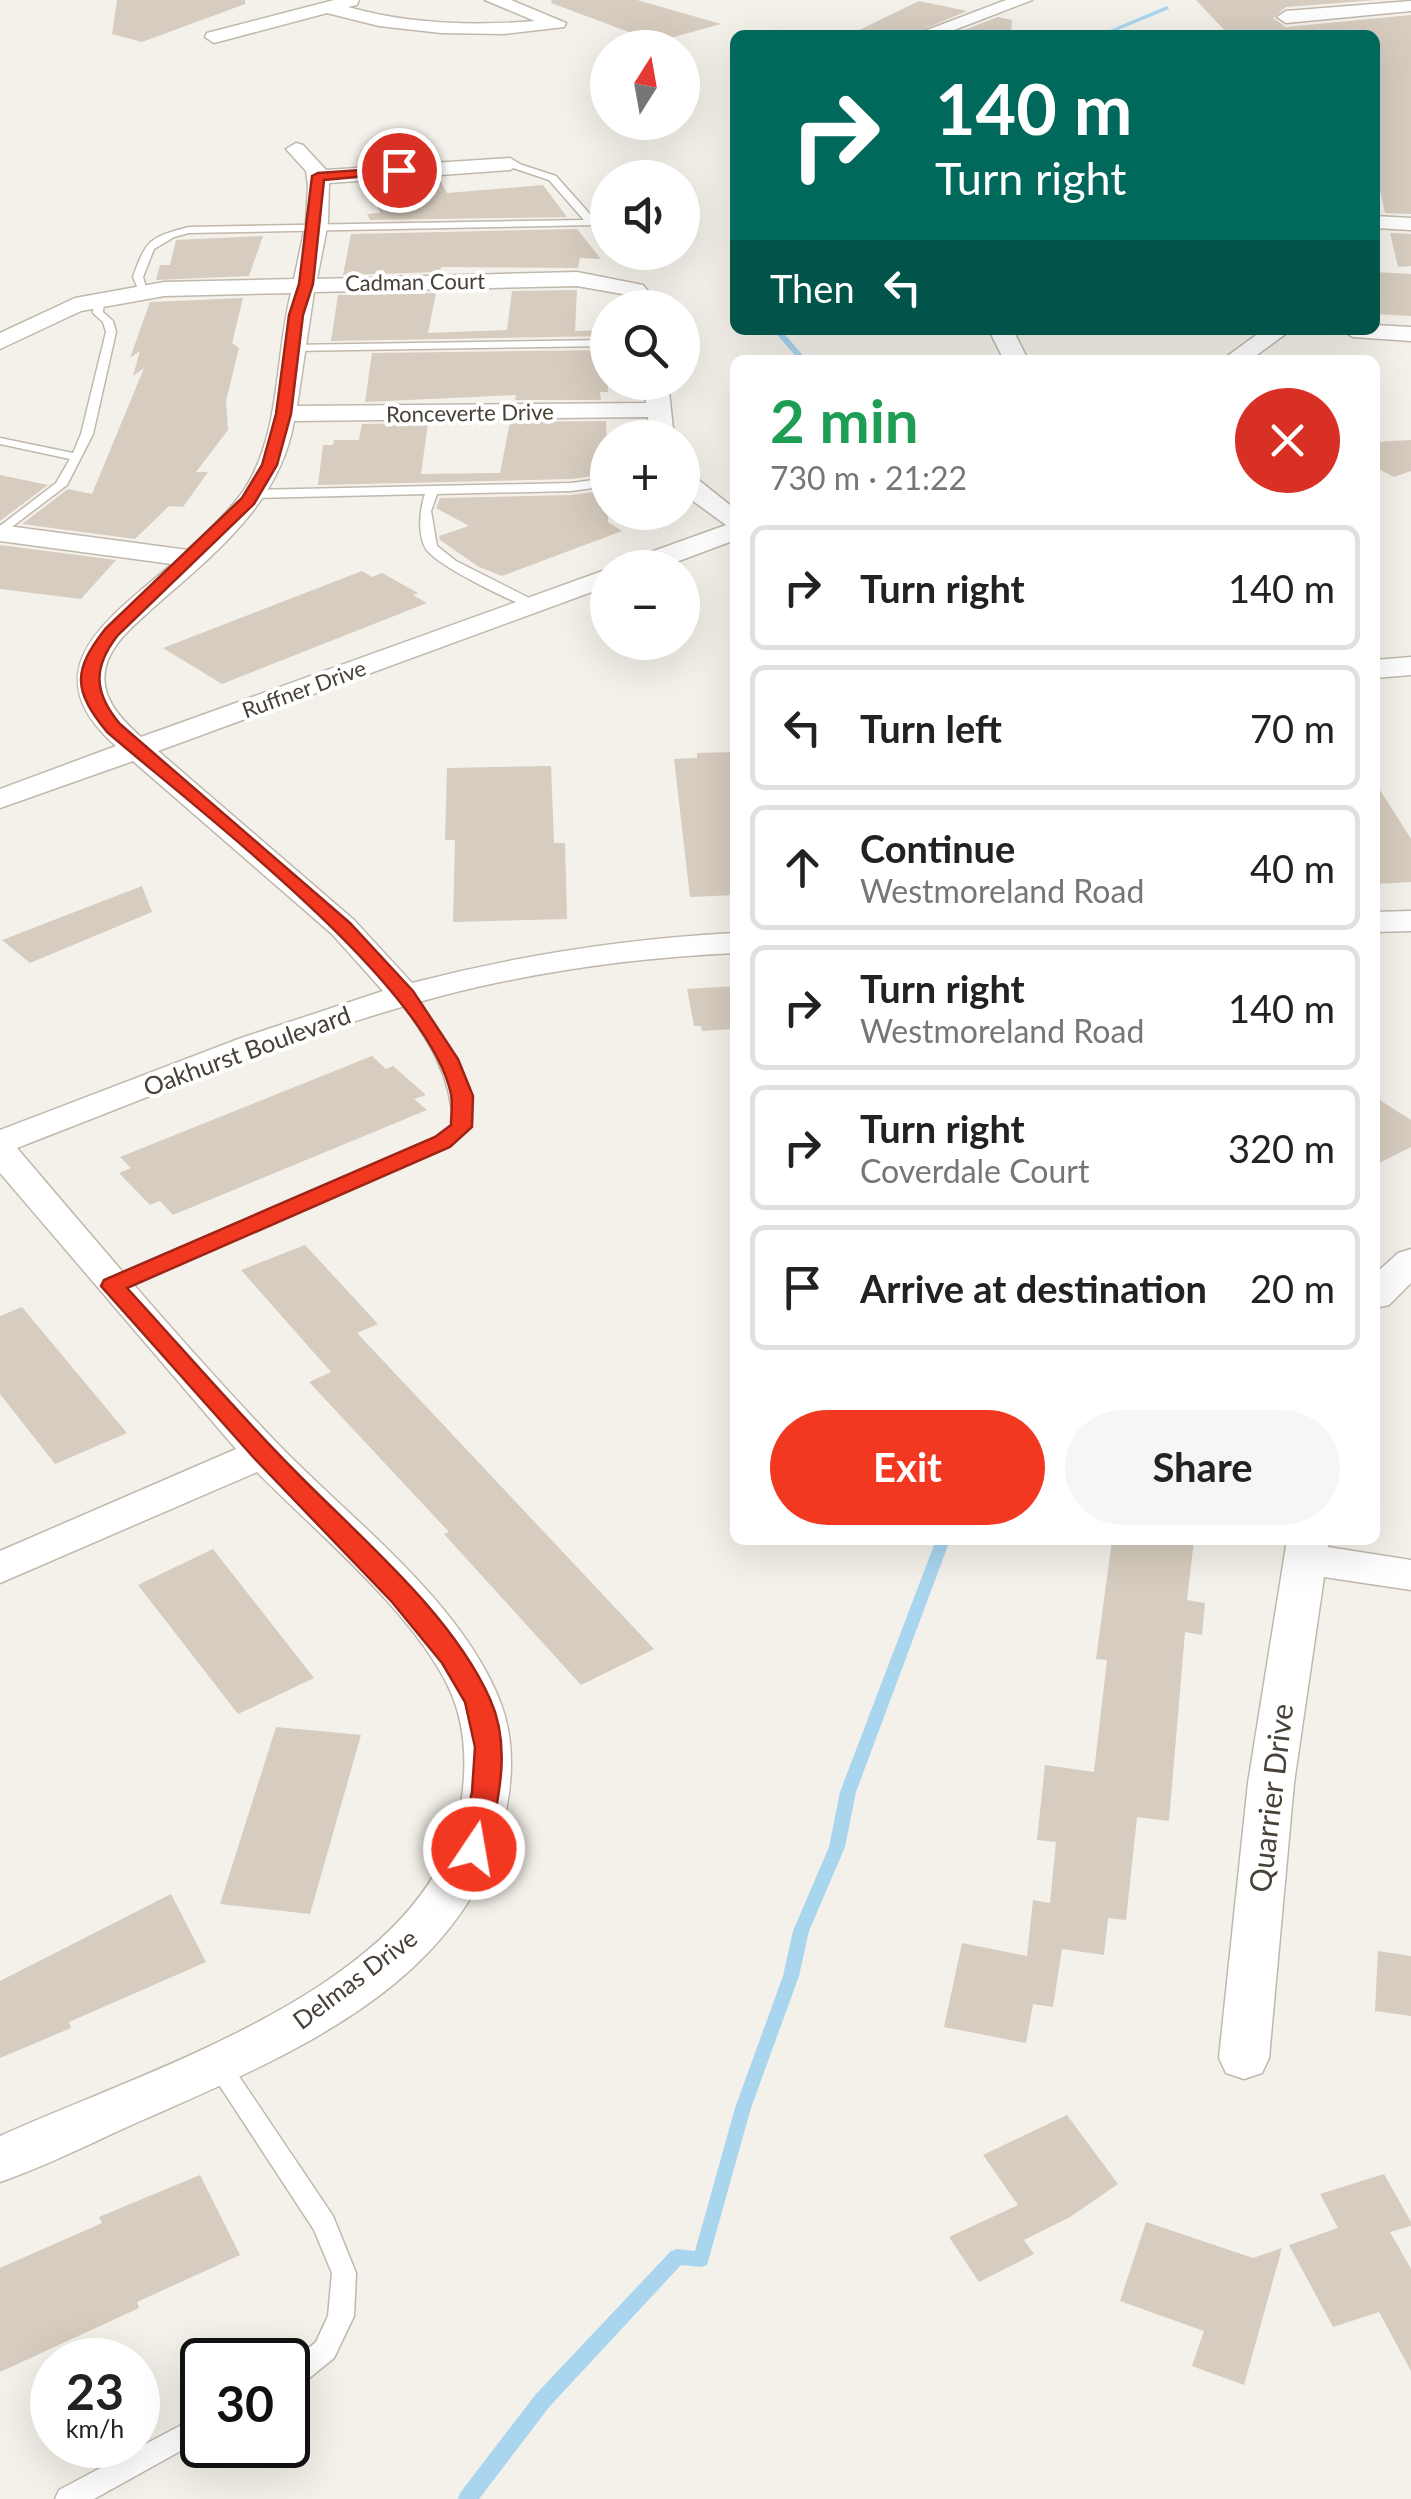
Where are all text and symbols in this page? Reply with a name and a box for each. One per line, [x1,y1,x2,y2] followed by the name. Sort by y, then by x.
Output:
[590,30,700,140] north arrow
[590,30,700,660] map controls
[935,66,1132,150] text: 140 m
[770,70,900,200] icon: right
[357,128,442,213] pin
[372,143,427,198] icon: arrive
[935,151,1126,205] text: Turn right
[590,160,700,270] button: sound
[875,260,930,315] icon: left
[770,265,855,311] text: Then
[345,267,485,296] street label: Cadman Court
[590,290,700,400] button: search
[770,384,919,456] text: 2 min
[1235,388,1340,493] button: close
[386,398,554,427] street label: Ronceverte Drive
[590,420,700,530] button: +
[770,458,967,497] text: 730 m · 21:22
[590,550,700,660] button: −
[775,560,830,615] icon: right
[860,565,1025,611] text: Turn right
[1228,565,1335,611] text: 140 m
[238,654,369,723] street label: Ruffner Drive
[775,700,830,755] icon: left
[860,705,1002,751] text: Turn left
[1250,705,1335,751] text: 70 m
[860,825,1015,871] text: Continue
[775,840,830,895] icon: ahead
[1250,845,1335,891] text: 40 m
[860,871,1144,910] text: Westmoreland Road
[860,965,1025,1011] text: Turn right
[775,980,830,1035] icon: right
[1228,985,1335,1031] text: 140 m
[139,999,354,1102] street label: Oakhurst Boulevard
[860,1011,1144,1050] text: Westmoreland Road
[860,1105,1025,1151] text: Turn right
[775,1120,830,1175] icon: right
[1228,1125,1335,1171] text: 320 m
[860,1151,1089,1190] text: Coverdale Court
[775,1260,830,1315] icon: arrive
[860,1265,1207,1311] text: Arrive at destination
[1250,1265,1335,1311] text: 20 m
[770,1410,1045,1525] button: Exit
[1065,1410,1340,1525] button: Share
[1241,1701,1299,1894] street label: Quarrier Drive
[422,1797,526,1901] position arrow
[286,1922,422,2035] street label: Delmas Drive
[180,2338,310,2468] speed limit sign: 30
[66,2361,124,2421] text: 23
[66,2413,124,2443] text: km/h

